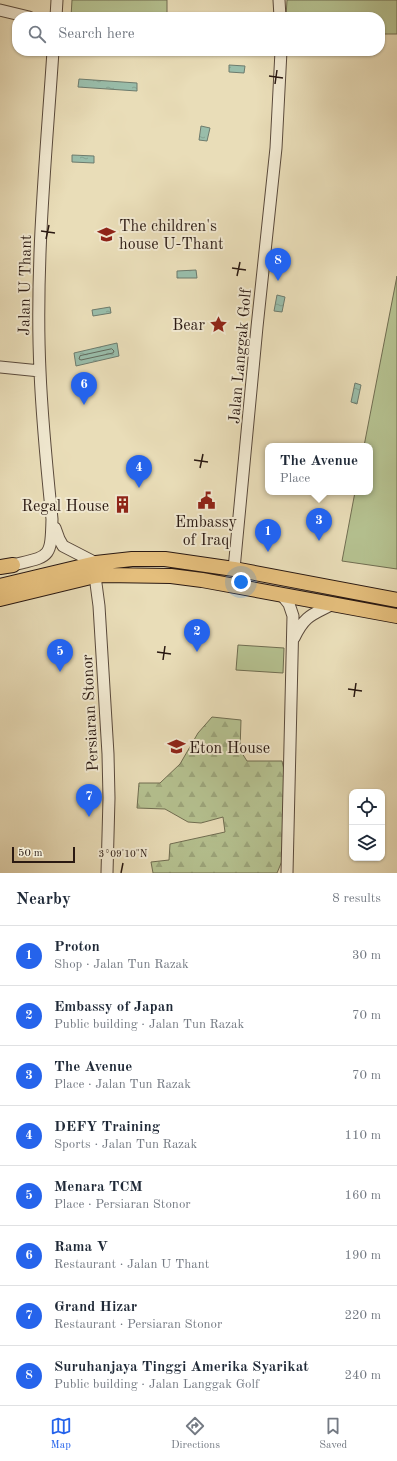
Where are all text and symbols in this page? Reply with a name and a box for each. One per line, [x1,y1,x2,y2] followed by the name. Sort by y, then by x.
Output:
[12,12,385,56] search box
[26,23,48,45] icon: search
[58,27,135,42] text: Search here
[119,219,224,253] place label: The children's house U-Thant
[96,224,116,244] school or university icon: The children's house U-Thant
[17,234,35,336] street label: Jalan U Thant
[265,248,291,281] pin: 8
[227,287,255,425] street label: Jalan Langgak Golf
[208,314,228,334] place icon: Bear
[172,318,205,334] place label: Bear
[71,372,97,405] pin: 6
[265,443,373,495] popup
[280,454,358,469] text: The Avenue
[126,455,152,488] pin: 4
[280,472,310,485] text: Place
[196,490,216,510] public building icon: Embassy of Iraq
[112,495,132,515] building icon: Regal House
[21,499,109,515] place label: Regal House
[306,508,332,541] pin: 3
[175,515,238,549] place label: Embassy of Iraq
[255,519,281,552] pin: 1
[231,572,251,592] your location
[184,619,210,652] pin: 2
[47,639,73,672] pin: 5
[80,653,102,772] street label: Persiaran Stonor
[166,737,186,757] school or university icon: Eton House
[189,741,270,757] place label: Eton House
[76,784,102,817] pin: 7
[349,789,385,861] map controls
[349,789,385,825] button: locate
[349,825,385,861] button: layers
[12,845,75,864] scale bar
[18,848,43,859] text: 50 m
[99,849,148,859] text: 3°09'10"N
[16,891,71,908] text: Nearby
[332,892,381,905] text: 8 results
[54,940,100,955] text: Proton
[25,949,33,962] text: 1
[352,949,381,962] text: 30 m
[54,958,189,971] text: Shop · Jalan Tun Razak
[54,1000,174,1015] text: Embassy of Japan
[25,1009,33,1022] text: 2
[352,1009,381,1022] text: 70 m
[54,1018,244,1031] text: Public building · Jalan Tun Razak
[54,1060,132,1075] text: The Avenue
[25,1069,33,1082] text: 3
[352,1069,381,1082] text: 70 m
[54,1078,191,1091] text: Place · Jalan Tun Razak
[54,1120,160,1135] text: DEFY Training
[25,1129,33,1142] text: 4
[344,1129,381,1142] text: 110 m
[54,1138,197,1151] text: Sports · Jalan Tun Razak
[54,1180,143,1195] text: Menara TCM
[25,1189,33,1202] text: 5
[344,1189,381,1202] text: 160 m
[54,1198,191,1211] text: Place · Persiaran Stonor
[54,1240,108,1255] text: Rama V
[25,1249,33,1262] text: 6
[344,1249,381,1262] text: 190 m
[54,1258,209,1271] text: Restaurant · Jalan U Thant
[54,1300,137,1315] text: Grand Hizar
[25,1309,33,1322] text: 7
[344,1309,381,1322] text: 220 m
[54,1318,222,1331] text: Restaurant · Persiaran Stonor
[54,1360,309,1375] text: Suruhanjaya Tinggi Amerika Syarikat
[25,1369,33,1382] text: 8
[344,1369,381,1382] text: 240 m
[54,1378,259,1391] text: Public building · Jalan Langgak Golf
[50,1415,72,1453] tab: Map
[171,1415,220,1453] tab: Directions
[319,1415,347,1453] tab: Saved

